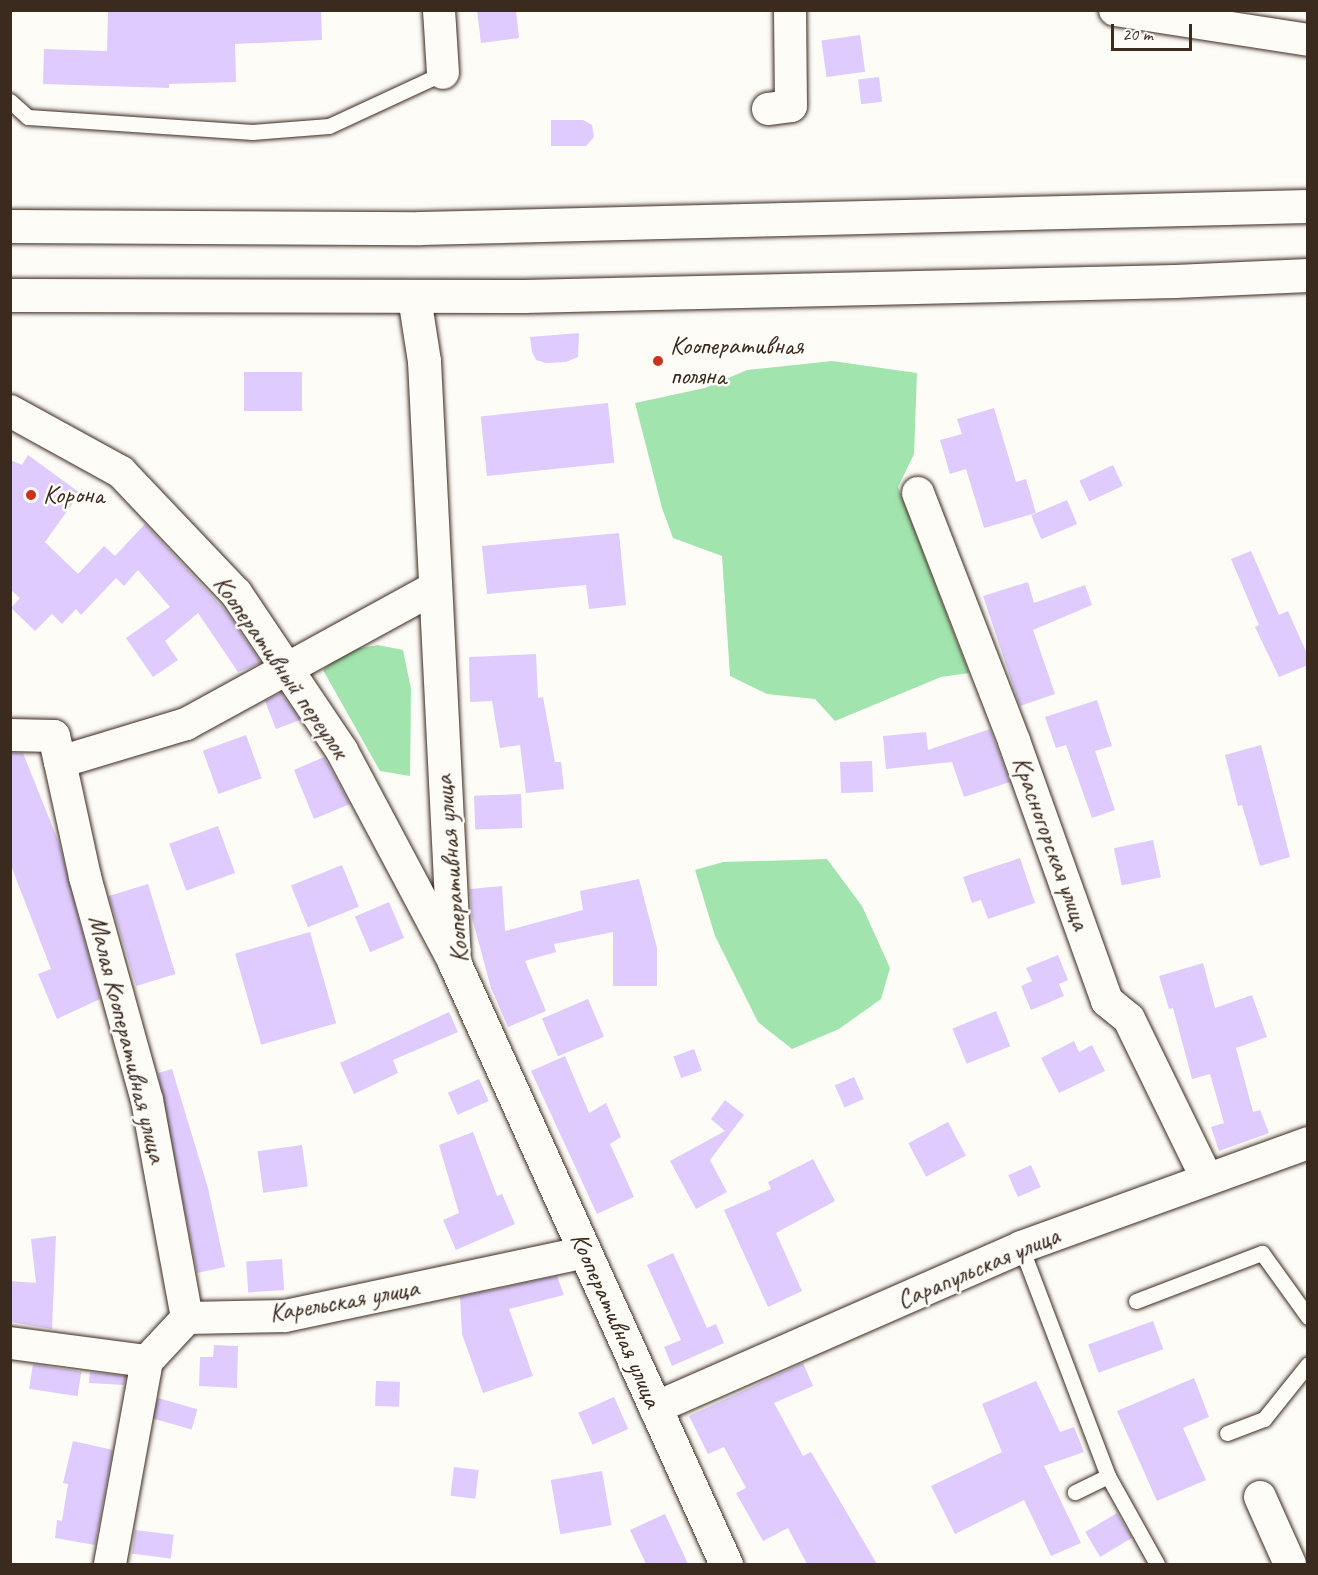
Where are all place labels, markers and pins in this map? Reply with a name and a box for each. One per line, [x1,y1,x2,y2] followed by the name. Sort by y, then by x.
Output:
[670,330,803,392] place label: Кооперативная поляна
[651,354,665,368] marker: Кооперативная поляна
[43,479,104,511] place label: Корона
[24,488,38,502] marker: Корона

